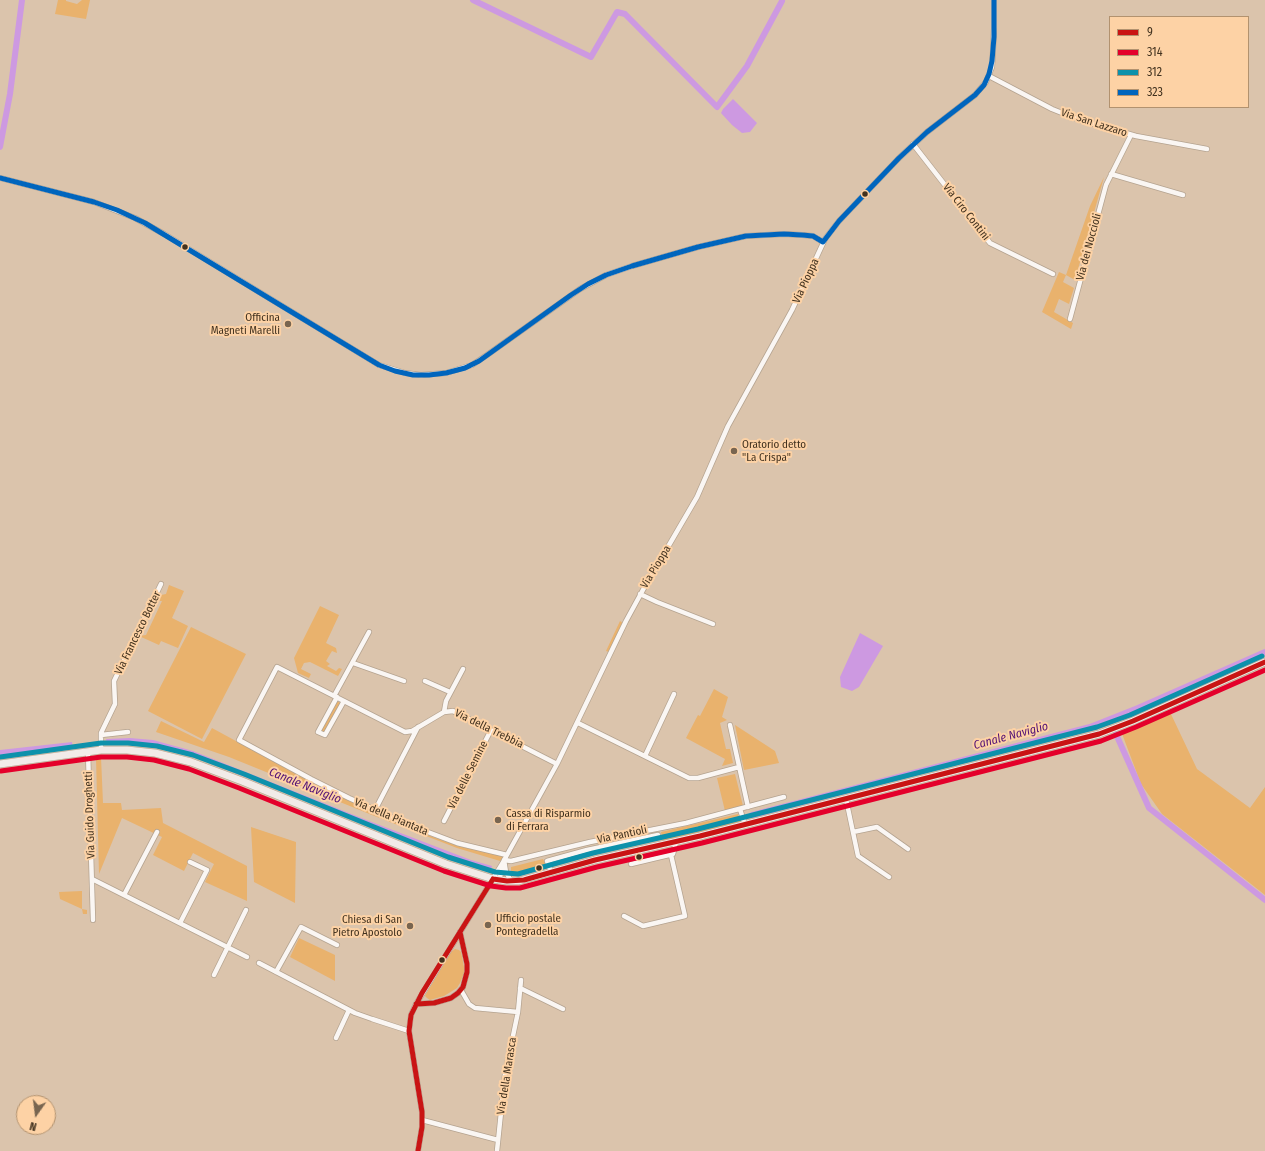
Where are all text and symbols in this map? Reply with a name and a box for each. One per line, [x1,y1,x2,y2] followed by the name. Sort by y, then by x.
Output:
[1109,16,1249,108] legend
[1147,25,1153,39] text: 9
[1147,45,1163,59] text: 314
[1147,65,1162,79] text: 312
[1147,85,1163,99] text: 323
[1059,106,1129,140] street label: Via San Lazzaro
[940,181,992,243] street label: Via Ciro Contini
[860,189,870,199] unlabelled marker
[1074,212,1104,282] street label: Via dei Noccioli
[180,242,190,252] unlabelled marker
[790,257,822,305] street label: Via Pioppa
[211,311,280,337] place label: Officina Magneti Marelli
[283,319,293,329] marker: Officina Magneti Marelli
[742,438,806,464] place label: Oratorio detto "La Crispa"
[729,446,739,456] marker: Oratorio detto "La Crispa"
[638,543,674,591] street label: Via Pioppa
[112,589,164,677] street label: Via Francesco Botter
[452,707,526,751] street label: Via della Trebbia
[972,719,1050,753] water label: Canale Naviglio
[445,739,491,811] street label: Via delle Semine
[267,765,343,807] water label: Canale Naviglio
[82,771,98,859] street label: Via Guido Droghetti
[352,796,430,838] street label: Via della Piantata
[506,807,591,833] place label: Cassa di Risparmio di Ferrara
[493,815,503,825] marker: Cassa di Risparmio di Ferrara
[596,823,648,847] street label: Via Pantioli
[634,852,644,862] unlabelled marker
[534,863,544,873] unlabelled marker
[496,912,561,938] place label: Ufficio postale Pontegradella
[333,913,402,939] place label: Chiesa di San Pietro Apostolo
[483,920,493,930] marker: Ufficio postale Pontegradella
[405,921,415,931] marker: Chiesa di San Pietro Apostolo
[437,955,447,965] unlabelled marker
[494,1036,520,1116] street label: Via della Marasca
[16,1095,56,1135] north arrow
[28,1119,38,1133] text: N

